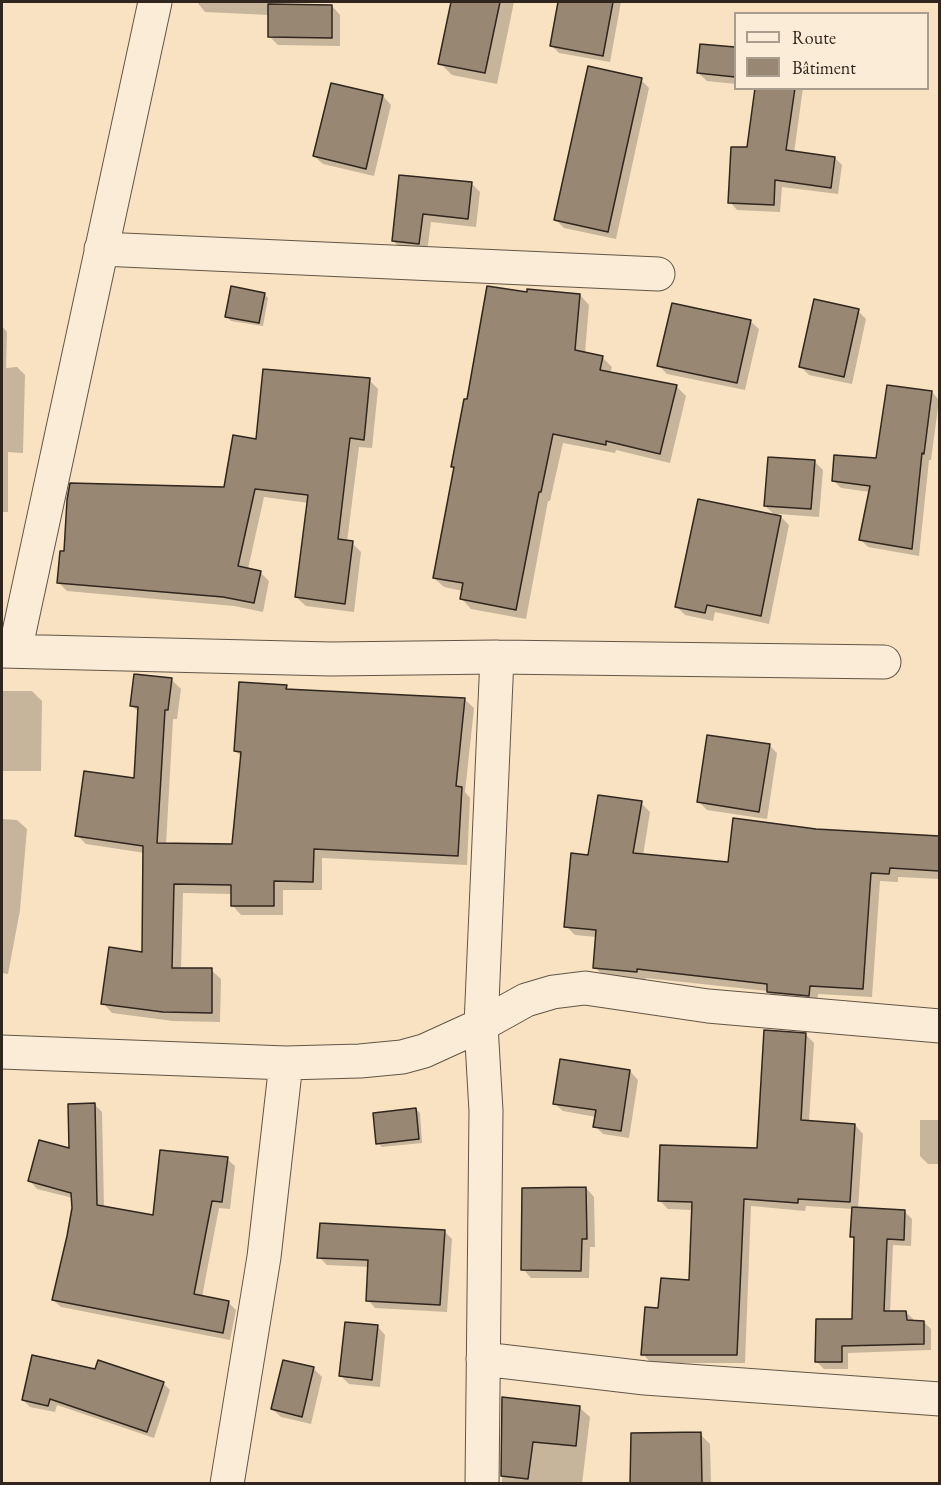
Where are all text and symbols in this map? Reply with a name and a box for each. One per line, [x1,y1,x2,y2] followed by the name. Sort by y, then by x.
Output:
[734,12,929,90] legend
[792,26,836,49] text: Route
[792,56,856,79] text: Bâtiment

